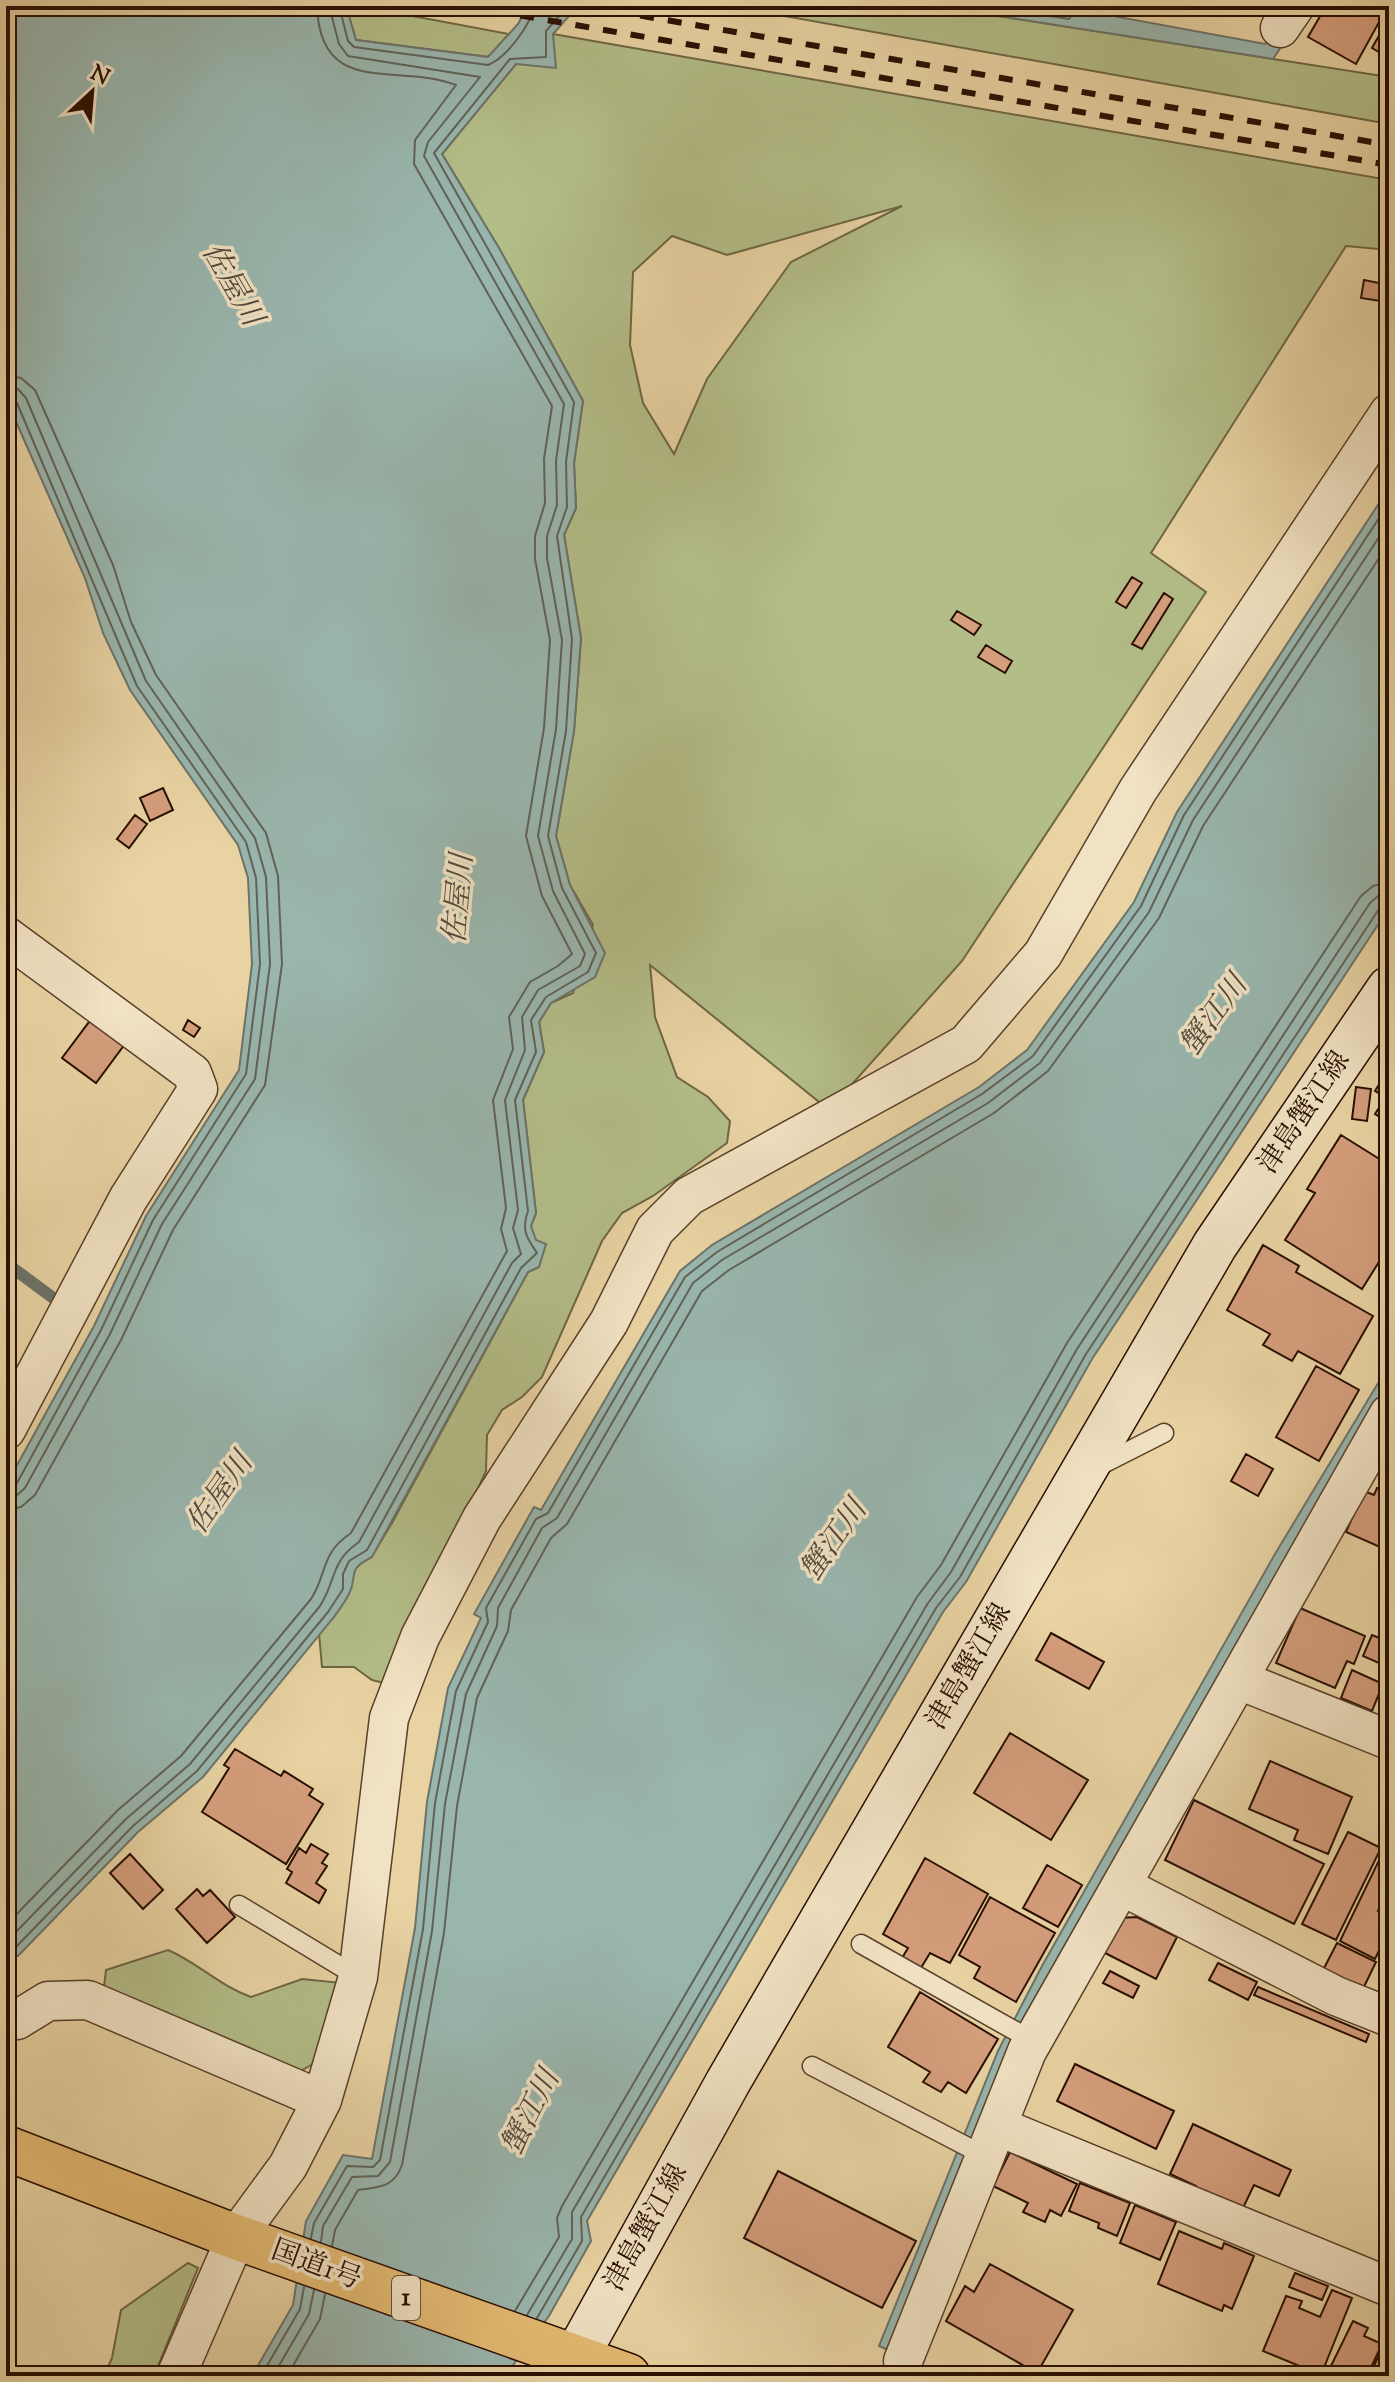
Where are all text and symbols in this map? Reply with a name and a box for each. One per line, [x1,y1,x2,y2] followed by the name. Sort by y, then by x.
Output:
[52,52,132,132] north arrow
[85,58,115,95] text: N
[190,235,274,337] water label: 佐屋川
[435,849,486,946] water label: 佐屋川
[1171,965,1261,1065] water label: 蟹江川
[1249,1044,1361,1182] street label: 津島蟹江線
[178,1442,266,1543] water label: 佐屋川
[792,1489,880,1590] water label: 蟹江川
[918,1596,1022,1738] street label: 津島蟹江線
[492,2060,573,2163] water label: 蟹江川
[596,2157,698,2299] street label: 津島蟹江線
[265,2231,367,2301] street label: 国道1号
[392,2276,420,2320] road number: 1

